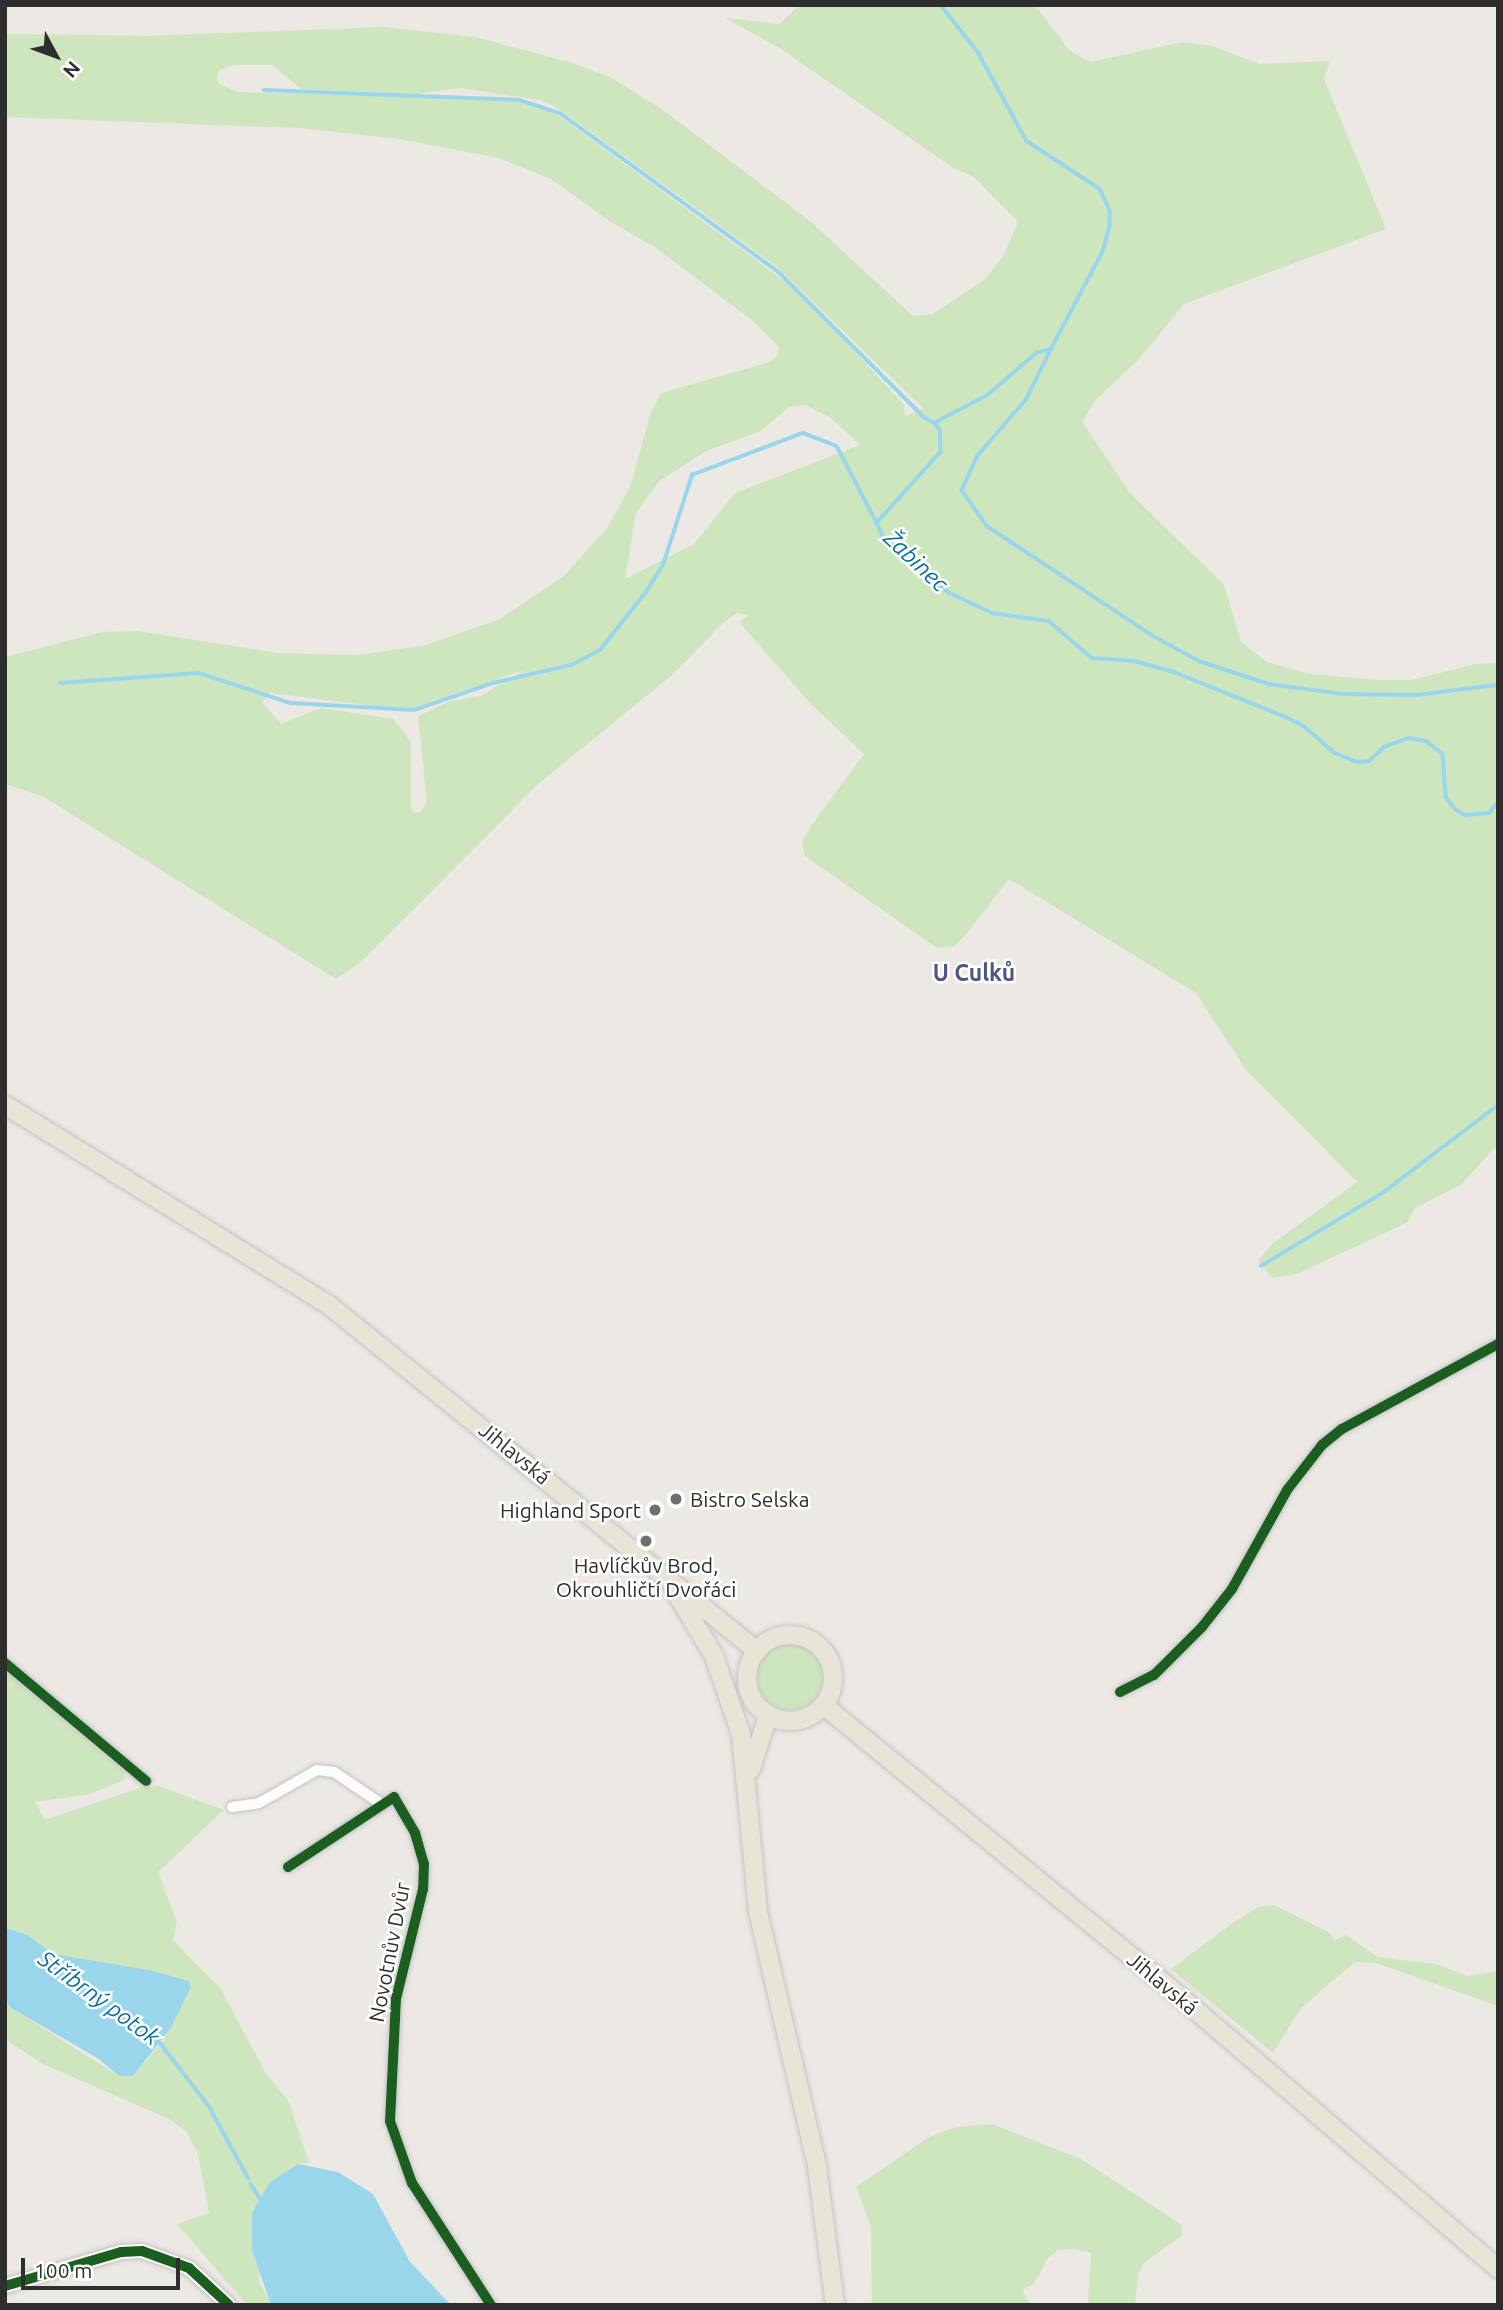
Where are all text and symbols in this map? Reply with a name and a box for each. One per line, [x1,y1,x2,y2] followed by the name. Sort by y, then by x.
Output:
[21,21,91,91] north arrow
[59,57,85,82] text: N
[878,524,954,598] water label: Žabinec
[933,959,1015,987] district label: U Culků
[474,1417,556,1489] street label: Jihlavská
[690,1486,809,1512] place label: Bistro Selska
[668,1491,684,1507] marker: Bistro Selska
[500,1497,641,1523] place label: Highland Sport
[647,1502,663,1518] marker: Highland Sport
[638,1533,654,1549] marker: Havlíčkův Brod, Okrouhličtí Dvořáci
[556,1552,736,1602] place label: Havlíčkův Brod, Okrouhličtí Dvořáci
[363,1880,415,2024] street label: Novotnův Dvůr
[33,1945,165,2051] water label: Stříbrný potok
[1123,1946,1203,2020] street label: Jihlavská
[24,2244,184,2288] scale bar
[34,2258,92,2282] text: 100 m

